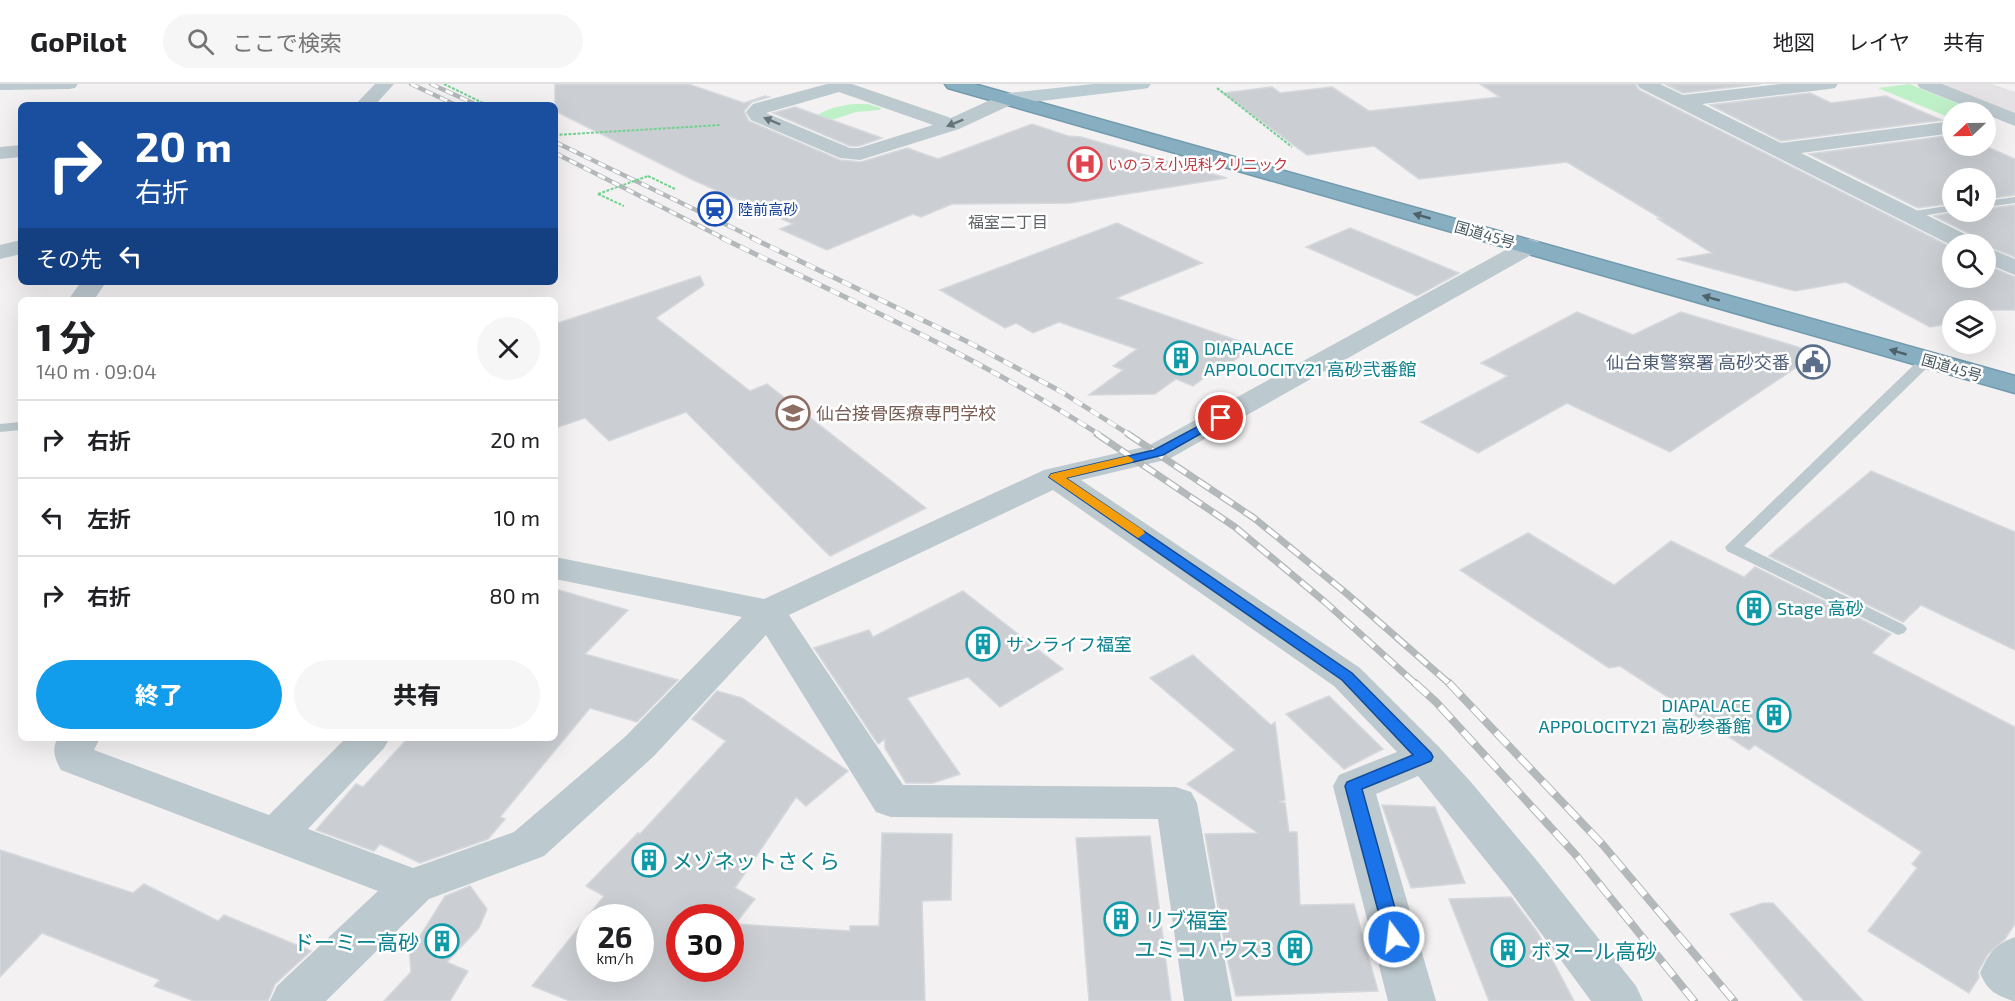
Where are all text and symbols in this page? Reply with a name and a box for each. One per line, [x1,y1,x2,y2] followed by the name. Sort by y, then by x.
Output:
[163,14,583,68] search box
[30,24,127,58] text: GoPilot
[184,25,217,58] icon: search
[232,29,342,55] text: ここで検索
[1773,29,1815,54] text: 地図
[1848,29,1910,54] text: レイヤ
[1943,29,1985,54] text: 共有
[1942,102,1996,156] north arrow
[1942,102,1996,354] map controls
[762,116,780,126] one-way arrow
[946,119,964,128] one-way arrow
[135,120,232,170] text: 20 m
[36,126,114,204] icon: right
[1067,146,1103,182] hospital icon: いのうえ小児科クリニック
[1108,155,1288,173] place label: いのうえ小児科クリニック
[1942,168,1996,222] button: sound
[135,175,189,207] text: 右折
[697,191,733,227] station icon: 陸前高砂
[738,200,798,218] place label: 陸前高砂
[1413,211,1431,220] one-way arrow
[968,212,1048,231] district label: 福室二丁目
[1453,217,1517,251] street label: 国道45号
[1942,234,1996,288] button: search
[114,240,147,273] icon: left
[36,245,102,271] text: その先
[1702,293,1720,303] one-way arrow
[1942,300,1996,354] button: layers
[36,315,96,358] text: 1 分
[477,317,540,380] button: close
[1204,337,1416,380] place label: DIAPALACE APPOLOCITY21 高砂弐番館
[1163,340,1199,376] building icon: DIAPALACE APPOLOCITY21 高砂弐番館
[1795,344,1831,380] public building icon: 仙台東警察署 高砂交番
[1889,347,1907,356] one-way arrow
[1920,350,1984,384] street label: 国道45号
[1606,351,1790,373] place label: 仙台東警察署 高砂交番
[36,359,157,383] text: 140 m · 09:04
[1195,392,1246,443] pin
[775,395,811,431] school or university icon: 仙台接骨医療専門学校
[1204,401,1237,434] icon: arrive
[816,402,996,424] place label: 仙台接骨医療専門学校
[36,423,69,456] icon: right
[490,426,540,452] text: 20 m
[87,427,131,453] text: 右折
[36,501,69,534] icon: left
[494,504,540,530] text: 10 m
[87,505,131,531] text: 左折
[36,579,69,612] icon: right
[489,582,540,608] text: 80 m
[87,583,131,609] text: 右折
[1736,590,1772,626] building icon: Stage 高砂
[1777,597,1863,619] place label: Stage 高砂
[965,626,1001,662] building icon: サンライフ福室
[1006,633,1132,655] place label: サンライフ福室
[36,660,282,729] button: 終了
[294,660,540,729] button: 共有
[1539,694,1751,737] place label: DIAPALACE APPOLOCITY21 高砂参番館
[1756,697,1792,733] building icon: DIAPALACE APPOLOCITY21 高砂参番館
[631,842,667,878] building icon: メゾネットさくら
[672,848,840,873] place label: メゾネットさくら
[1103,901,1139,937] building icon: リブ福室
[666,904,744,982] speed limit sign: 30
[1362,905,1426,969] position arrow
[1144,907,1228,932] place label: リブ福室
[597,918,633,954] text: 26
[424,923,460,959] building icon: ドーミー高砂
[293,929,419,954] place label: ドーミー高砂
[1277,930,1313,966] building icon: ユミコハウス3
[1490,932,1526,968] building icon: ボヌール高砂
[1134,936,1272,961] place label: ユミコハウス3
[1531,938,1657,963] place label: ボヌール高砂
[596,949,634,967] text: km/h

